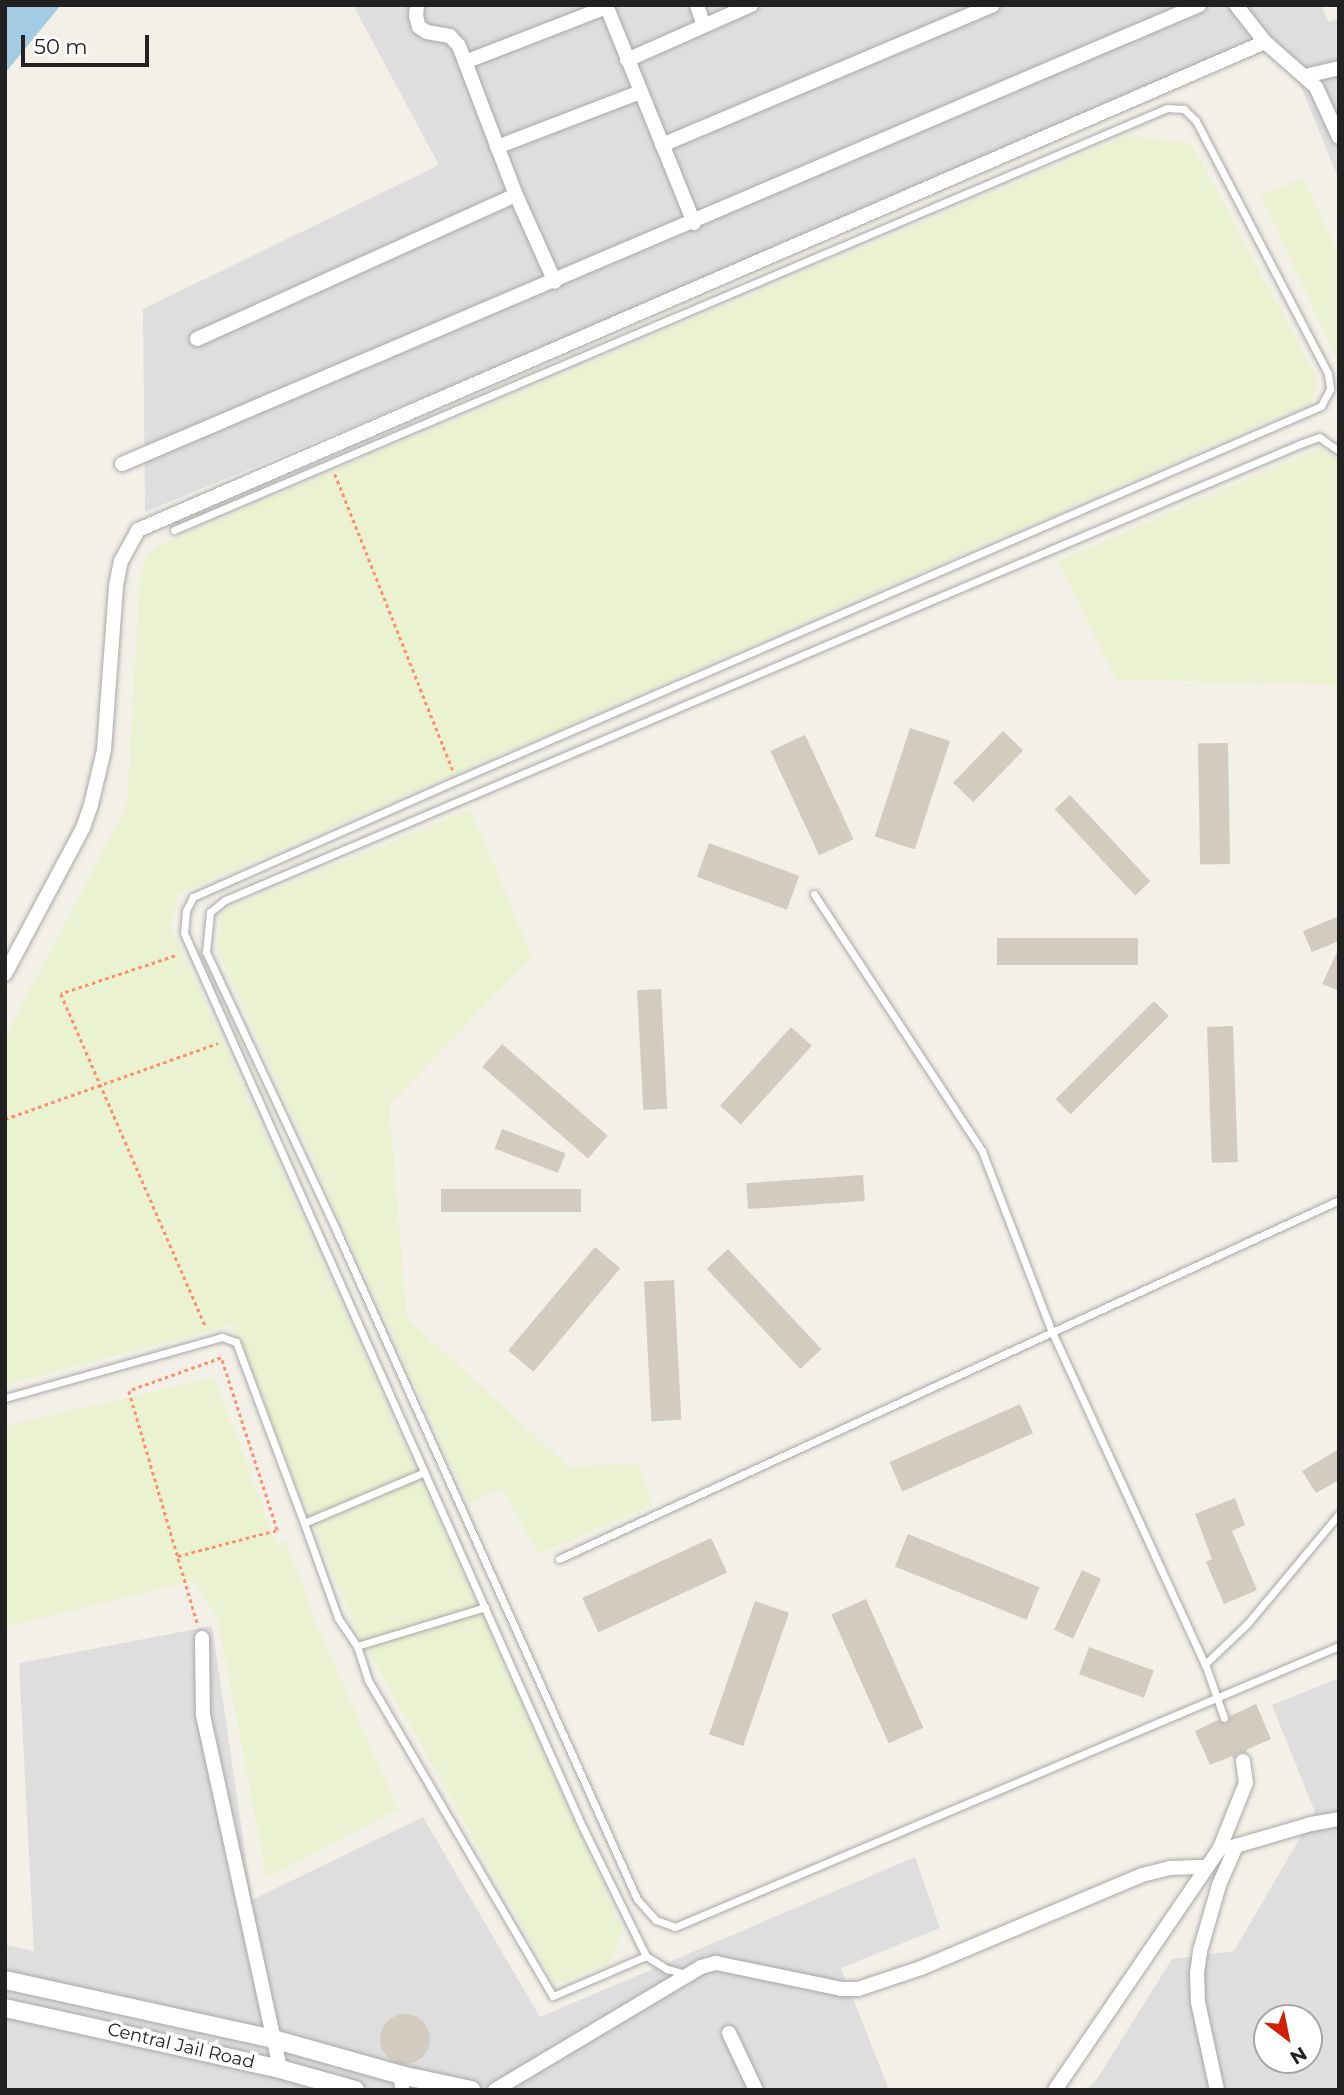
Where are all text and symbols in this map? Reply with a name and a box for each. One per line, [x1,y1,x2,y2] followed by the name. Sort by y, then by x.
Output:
[24,21,152,65] scale bar
[34,34,88,59] text: 50 m
[1253,2004,1323,2074] north arrow
[105,2019,257,2073] street label: Central Jail Road
[1286,2042,1311,2069] text: N

